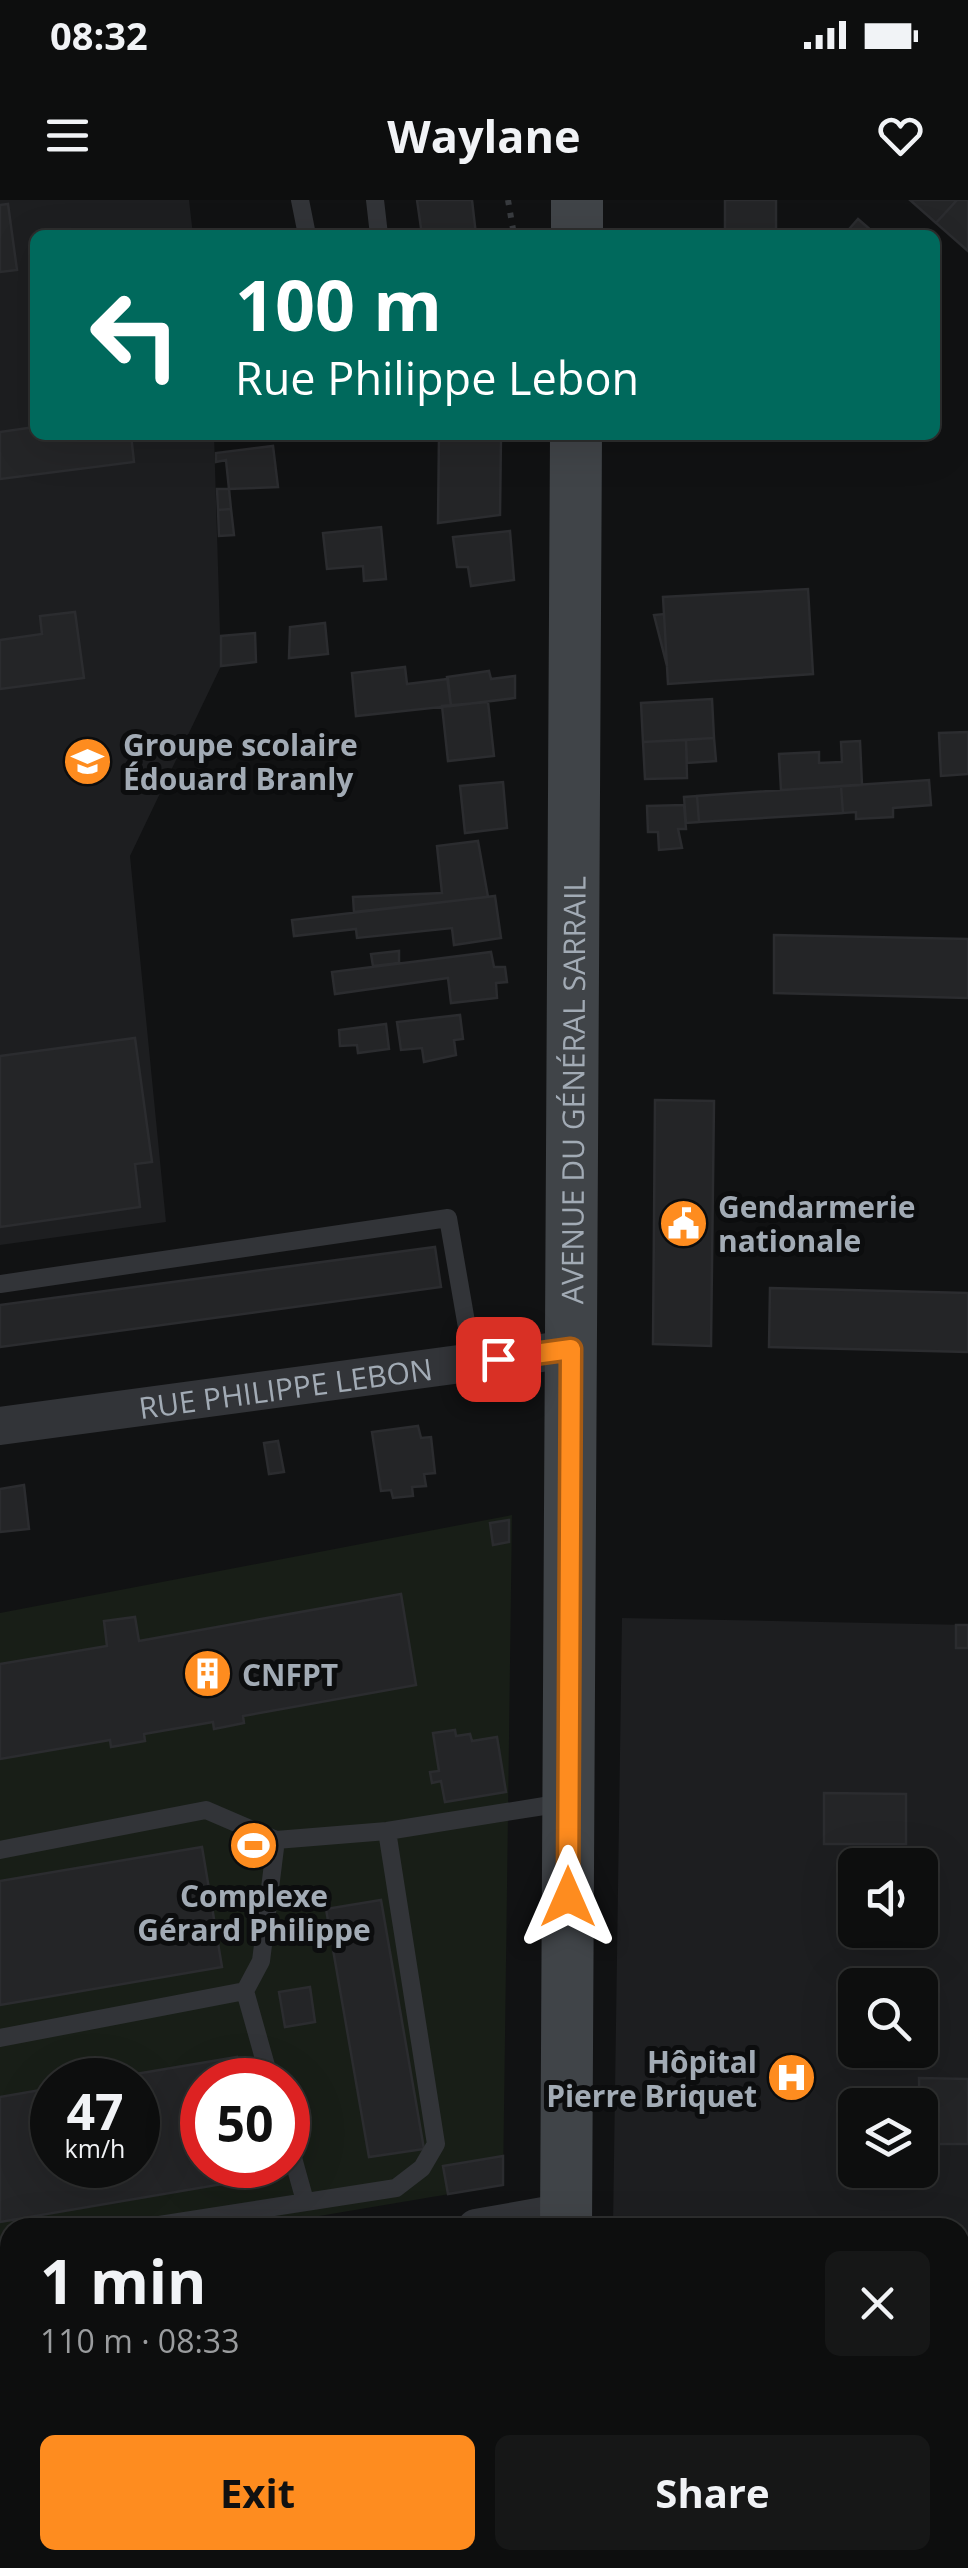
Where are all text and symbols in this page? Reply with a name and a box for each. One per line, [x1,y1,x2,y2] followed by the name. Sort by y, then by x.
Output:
[50,9,148,61] text: 08:32
[387,105,581,166] text: Waylane
[40,108,95,163] icon: menu
[873,108,928,163] icon: heart
[235,256,442,352] text: 100 m
[70,270,200,400] icon: left
[235,347,639,408] text: Rue Philippe Lebon
[123,724,358,799] place label: Groupe scolaire Édouard Branly
[62,735,114,787] school or university icon: Groupe scolaire Édouard Branly
[551,876,594,1304] street label: AVENUE DU GÉNÉRAL SARRAIL
[718,1186,916,1261] place label: Gendarmerie nationale
[657,1197,709,1249] public building icon: Gendarmerie nationale
[456,1317,541,1402] pin
[471,1332,526,1387] icon: arrive
[136,1347,435,1428] street label: RUE PHILIPPE LEBON
[181,1648,233,1700] building icon: CNFPT
[242,1654,338,1695] place label: CNFPT
[228,1820,280,1872] sports icon: Complexe Gérard Philippe
[516,1845,620,1949] position arrow
[838,1848,938,2188] map controls
[838,1848,938,1948] button: sound
[137,1875,371,1950] place label: Complexe Gérard Philippe
[838,1968,938,2068] button: search
[546,2041,757,2116] place label: Hôpital Pierre Briquet
[766,2052,818,2104] hospital icon: Hôpital Pierre Briquet
[180,2058,310,2188] speed limit sign: 50
[66,2077,124,2145] text: 47
[838,2088,938,2188] button: layers
[65,2131,125,2165] text: km/h
[40,2240,207,2322] text: 1 min
[825,2251,930,2356] button: close
[40,2319,239,2362] text: 110 m · 08:33
[40,2435,475,2550] button: Exit
[495,2435,930,2550] button: Share

